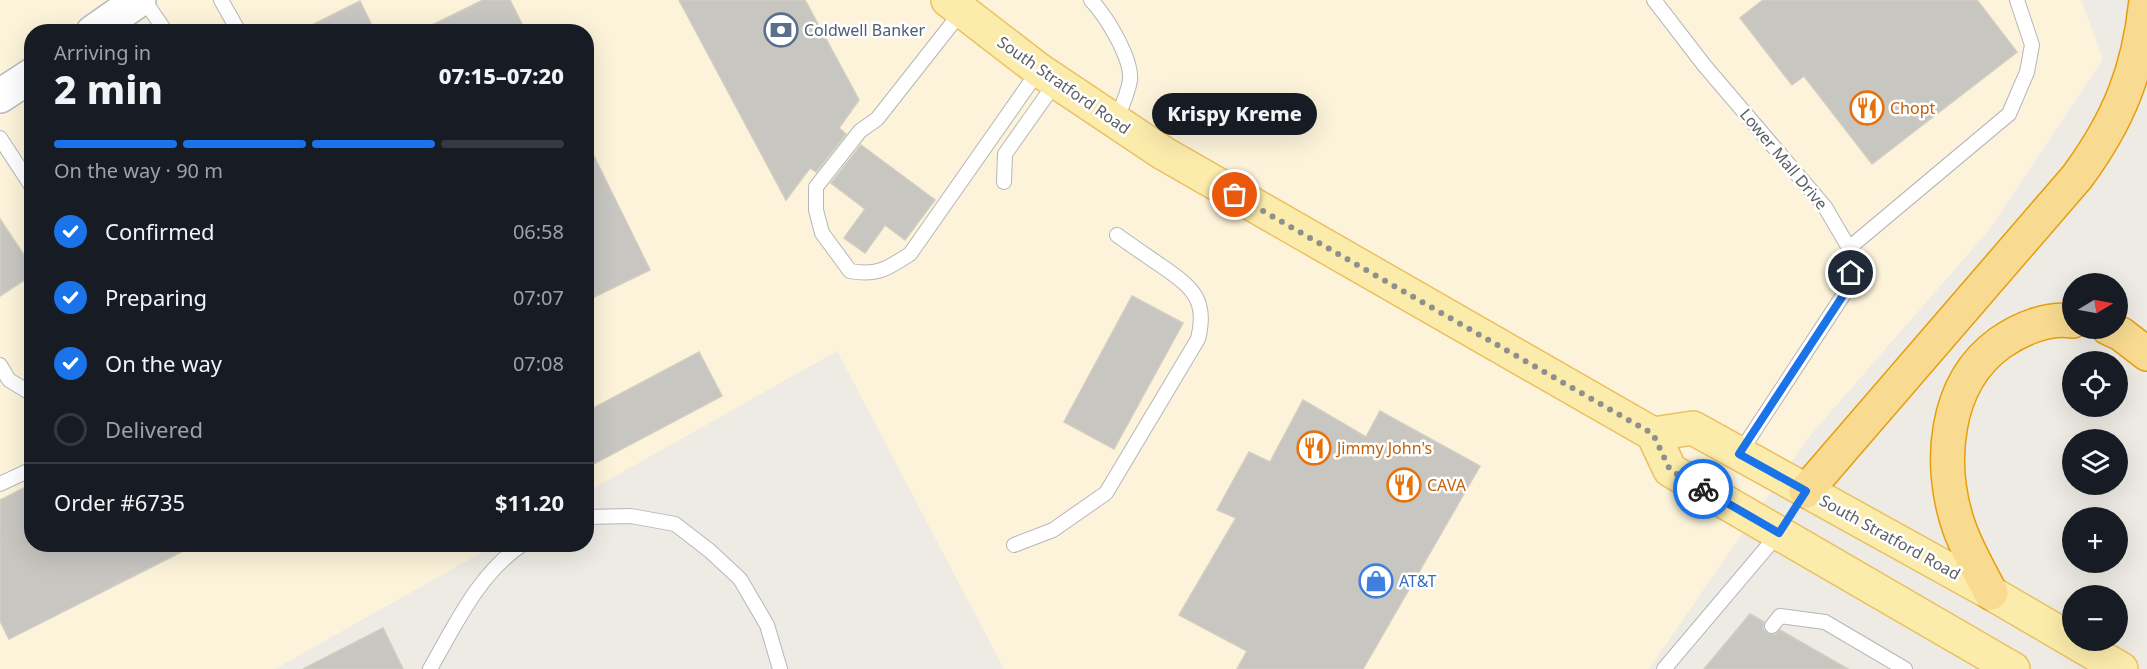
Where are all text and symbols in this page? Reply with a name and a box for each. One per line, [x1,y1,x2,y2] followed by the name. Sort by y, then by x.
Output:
[763,12,799,48] bank icon: Coldwell Banker
[804,19,926,41] place label: Coldwell Banker
[993,31,1135,139] street label: South Stratford Road
[54,39,151,66] text: Arriving in
[439,60,564,90] text: 07:15–07:20
[54,62,163,115] text: 2 min
[1849,90,1885,126] restaurant icon: Chopt
[1152,93,1318,135] callout: Krispy Kreme
[1890,97,1936,119] place label: Chopt
[1167,100,1302,127] text: Krispy Kreme
[1735,104,1833,214] street label: Lower Mall Drive
[54,157,223,184] text: On the way · 90 m
[1209,169,1260,220] pin
[1218,178,1251,211] icon: bag
[54,215,87,248] icon: check
[105,216,215,246] text: Confirmed
[513,218,564,245] text: 06:58
[1825,247,1876,298] pin
[1834,256,1867,289] icon: home
[2062,273,2128,339] north arrow
[2062,273,2128,651] map controls
[54,281,87,314] icon: check
[105,282,207,312] text: Preparing
[513,284,564,311] text: 07:07
[54,347,87,380] icon: check
[105,348,222,378] text: On the way
[513,350,564,377] text: 07:08
[2062,351,2128,417] button: locate
[105,414,203,444] text: Delivered
[2062,429,2128,495] button: layers
[1296,430,1332,466] restaurant icon: Jimmy John's
[1335,437,1432,459] place label: Jimmy John's
[1673,459,1733,519] courier
[1386,467,1422,503] restaurant icon: CAVA
[1687,473,1720,506] icon: bike
[1427,474,1467,496] place label: CAVA
[54,487,185,517] text: Order #6735
[495,487,564,517] text: $11.20
[1816,489,1964,585] street label: South Stratford Road
[2062,507,2128,573] button: +
[1358,563,1394,599] shop icon: AT&T
[1399,570,1436,592] place label: AT&T
[2062,585,2128,651] button: −

